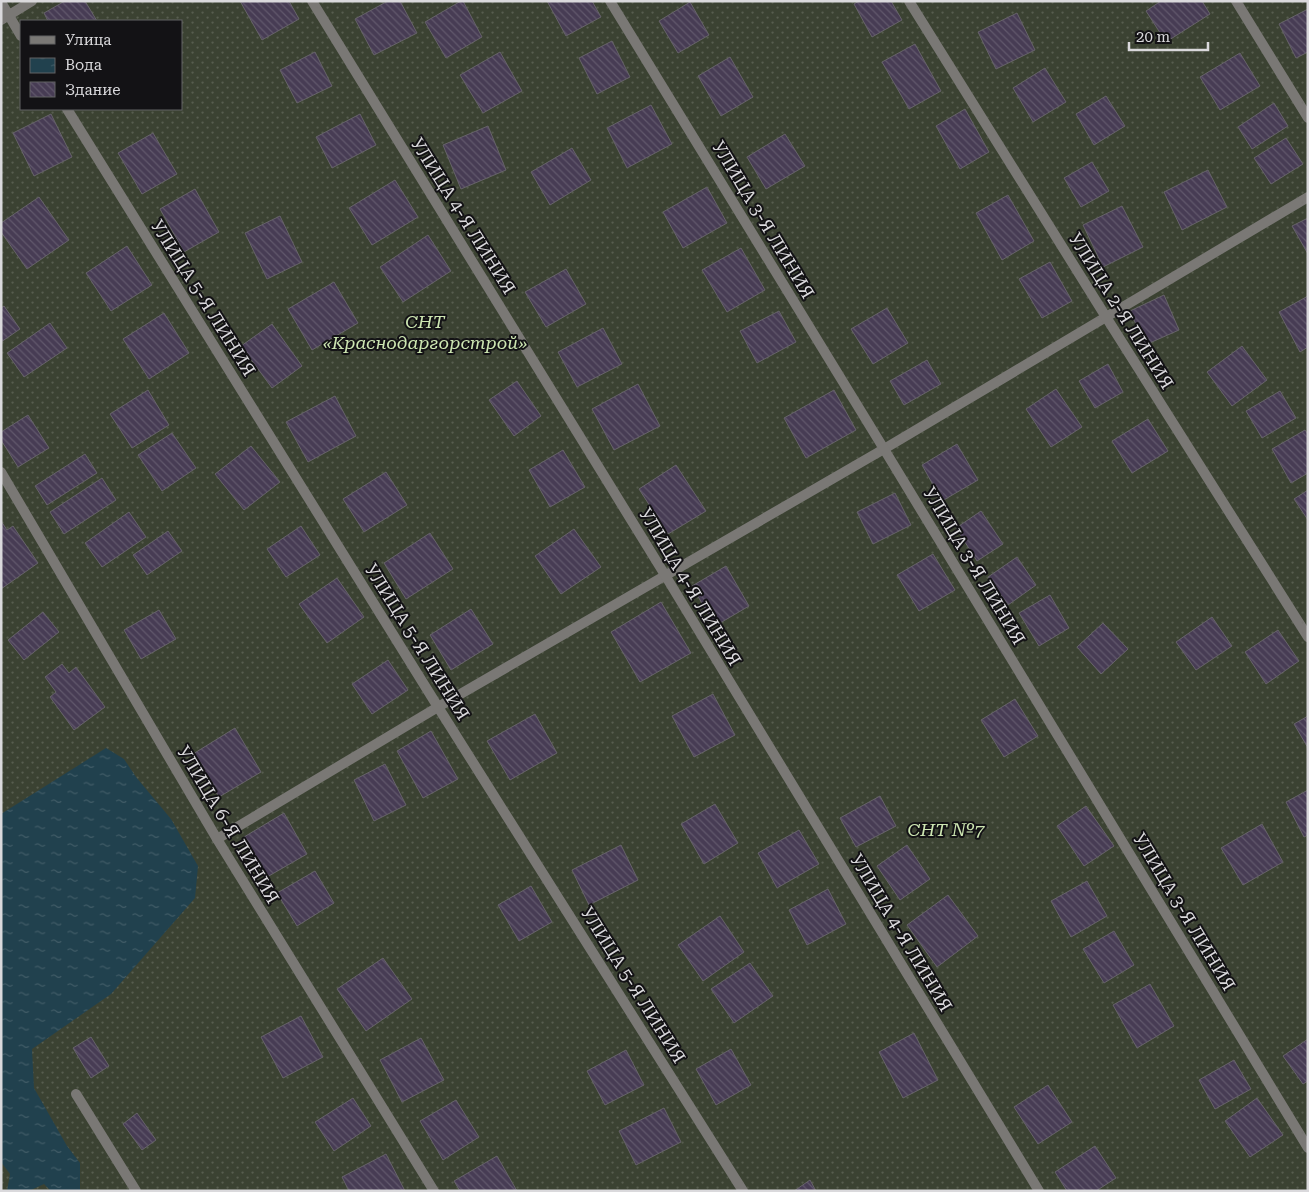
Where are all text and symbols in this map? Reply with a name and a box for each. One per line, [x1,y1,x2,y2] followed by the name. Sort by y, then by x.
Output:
[20,20,182,110] legend
[1129,20,1208,52] scale bar
[1136,28,1171,46] text: 20 m
[65,31,111,49] text: Улица
[65,56,102,74] text: Вода
[65,81,121,99] text: Здание
[407,134,520,298] street label: УЛИЦА 4-Я ЛИНИЯ
[708,137,819,302] street label: УЛИЦА 3-Я ЛИНИЯ
[147,216,260,380] street label: УЛИЦА 5-Я ЛИНИЯ
[1065,229,1178,393] street label: УЛИЦА 2-Я ЛИНИЯ
[323,311,527,353] park label: СНТ «Краснодаргорстрой»
[919,483,1030,648] street label: УЛИЦА 3-Я ЛИНИЯ
[635,504,746,669] street label: УЛИЦА 4-Я ЛИНИЯ
[361,560,474,724] street label: УЛИЦА 5-Я ЛИНИЯ
[173,742,284,907] street label: УЛИЦА 6-Я ЛИНИЯ
[908,819,985,840] park label: СНТ №7
[1129,829,1240,994] street label: УЛИЦА 3-Я ЛИНИЯ
[846,850,957,1015] street label: УЛИЦА 4-Я ЛИНИЯ
[577,903,690,1067] street label: УЛИЦА 5-Я ЛИНИЯ

